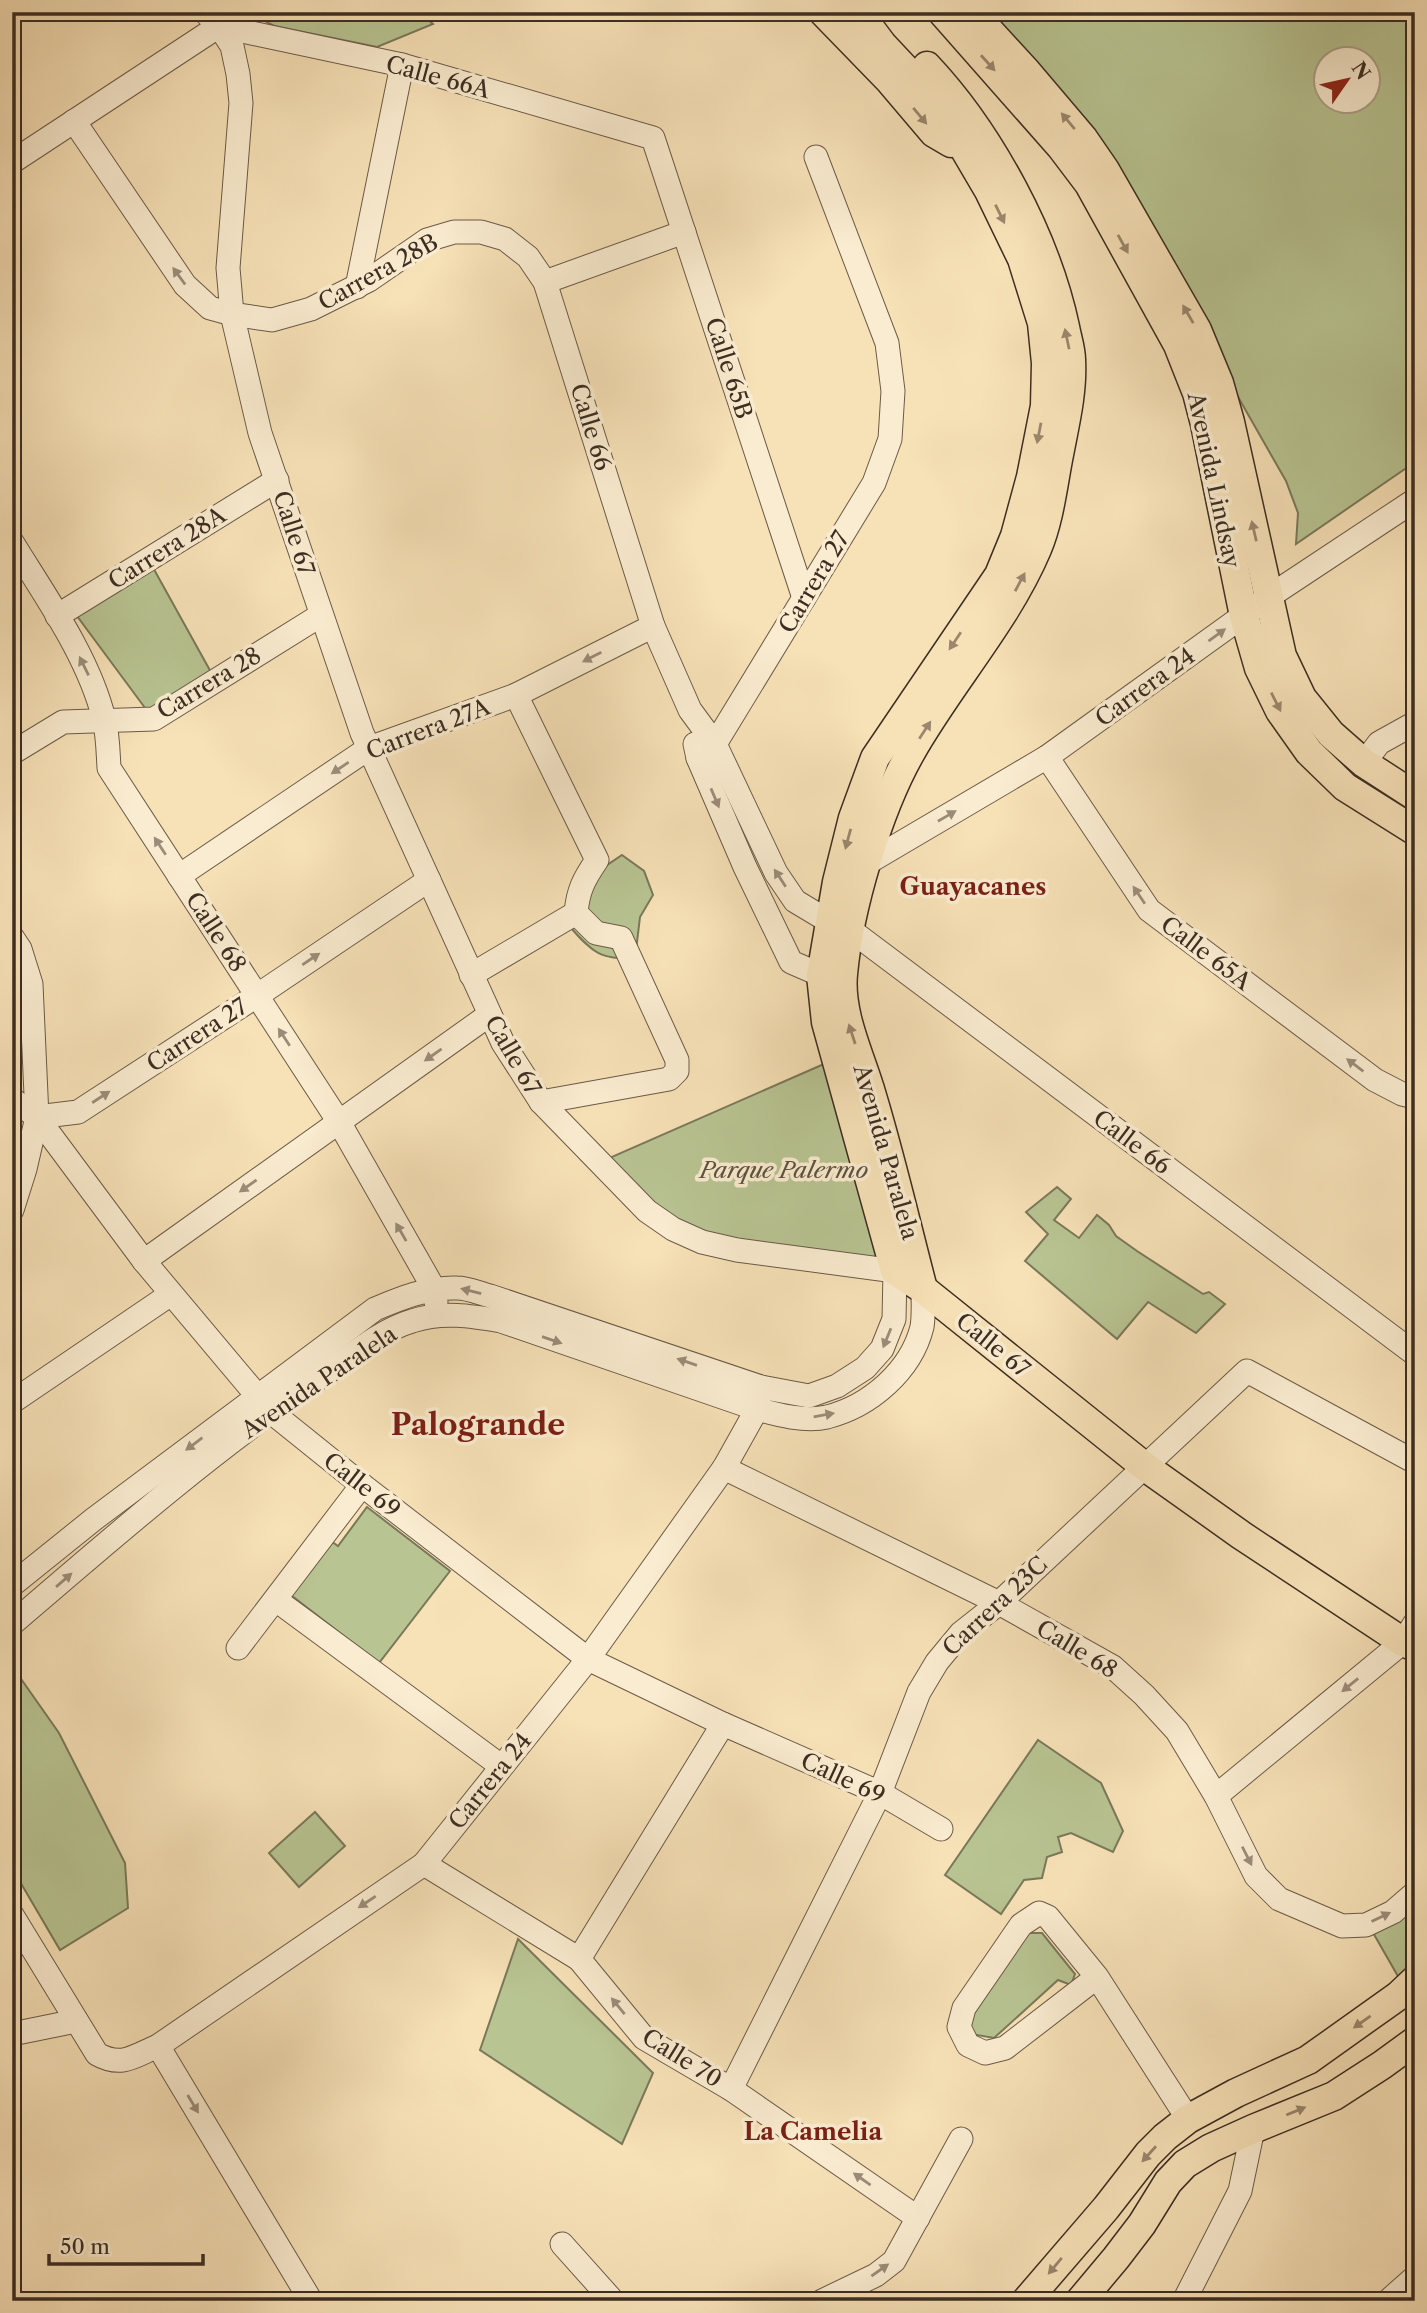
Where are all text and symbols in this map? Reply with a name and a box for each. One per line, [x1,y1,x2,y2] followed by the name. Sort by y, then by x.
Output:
[1312,46,1382,116] north arrow
[383,50,494,105] street label: Calle 66A
[979,54,995,71] one-way arrow
[1347,57,1375,84] text: N
[912,107,927,124] one-way arrow
[1061,112,1076,130] one-way arrow
[995,204,1006,224] one-way arrow
[313,228,443,316] street label: Carrera 28B
[1117,235,1129,254] one-way arrow
[172,267,186,285] one-way arrow
[1182,304,1194,324] one-way arrow
[700,314,758,422] street label: Calle 65B
[1062,328,1073,350] one-way arrow
[565,380,617,474] street label: Calle 66
[1182,389,1246,570] street label: Avenida Lindsay
[1034,422,1045,444] one-way arrow
[267,487,321,579] street label: Calle 67
[103,500,232,595] street label: Carrera 28A
[1249,520,1260,542] one-way arrow
[773,525,856,638] street label: Carrera 27
[1013,572,1025,592] one-way arrow
[1208,628,1226,642] one-way arrow
[948,631,961,651] one-way arrow
[152,641,266,725] street label: Carrera 28
[1090,642,1200,732] street label: Carrera 24
[582,651,602,662] one-way arrow
[78,656,89,676] one-way arrow
[362,692,495,765] street label: Carrera 27A
[1269,693,1281,713] one-way arrow
[919,720,932,739] one-way arrow
[331,761,349,775] one-way arrow
[709,788,721,808] one-way arrow
[937,810,957,822] one-way arrow
[842,828,853,850] one-way arrow
[153,837,167,855] one-way arrow
[773,869,786,888] one-way arrow
[900,872,1046,901] district label: Guayacanes
[1132,885,1145,905] one-way arrow
[180,887,252,977] street label: Calle 68
[1155,910,1257,997] street label: Calle 65A
[302,953,321,966] one-way arrow
[142,992,253,1078] street label: Carrera 27
[479,1010,547,1100] street label: Calle 67
[846,1024,857,1045] one-way arrow
[278,1027,291,1046] one-way arrow
[424,1047,442,1061] one-way arrow
[1346,1059,1364,1073] one-way arrow
[847,1060,925,1244] street label: Avenida Paralela
[91,1091,111,1104] one-way arrow
[1088,1104,1176,1180] street label: Calle 66
[698,1156,869,1184] park label: Parque Palermo
[239,1179,257,1193] one-way arrow
[395,1222,408,1241] one-way arrow
[460,1285,482,1296] one-way arrow
[950,1307,1036,1384] street label: Calle 67
[235,1319,403,1445] street label: Avenida Paralela
[881,1328,892,1349] one-way arrow
[542,1335,563,1346] one-way arrow
[676,1356,697,1367] one-way arrow
[391,1406,565,1443] district label: Palogrande
[813,1409,835,1420] one-way arrow
[185,1437,204,1451] one-way arrow
[318,1446,406,1524] street label: Calle 69
[937,1550,1053,1662] street label: Carrera 23C
[55,1572,73,1588] one-way arrow
[1031,1614,1123,1684] street label: Calle 68
[1342,1677,1359,1692] one-way arrow
[443,1727,537,1835] street label: Carrera 24
[797,1746,889,1810] street label: Calle 69
[1240,1847,1252,1867] one-way arrow
[358,1895,377,1908] one-way arrow
[1371,1911,1391,1923] one-way arrow
[610,1998,625,2016] one-way arrow
[1353,2015,1371,2029] one-way arrow
[637,2023,727,2093] street label: Calle 70
[187,2095,199,2114] one-way arrow
[1286,2106,1307,2117] one-way arrow
[744,2117,883,2146] district label: La Camelia
[1141,2145,1157,2163] one-way arrow
[853,2172,871,2186] one-way arrow
[49,2222,203,2266] scale bar
[60,2234,110,2259] text: 50 m
[1048,2256,1063,2274] one-way arrow
[871,2263,889,2277] one-way arrow

